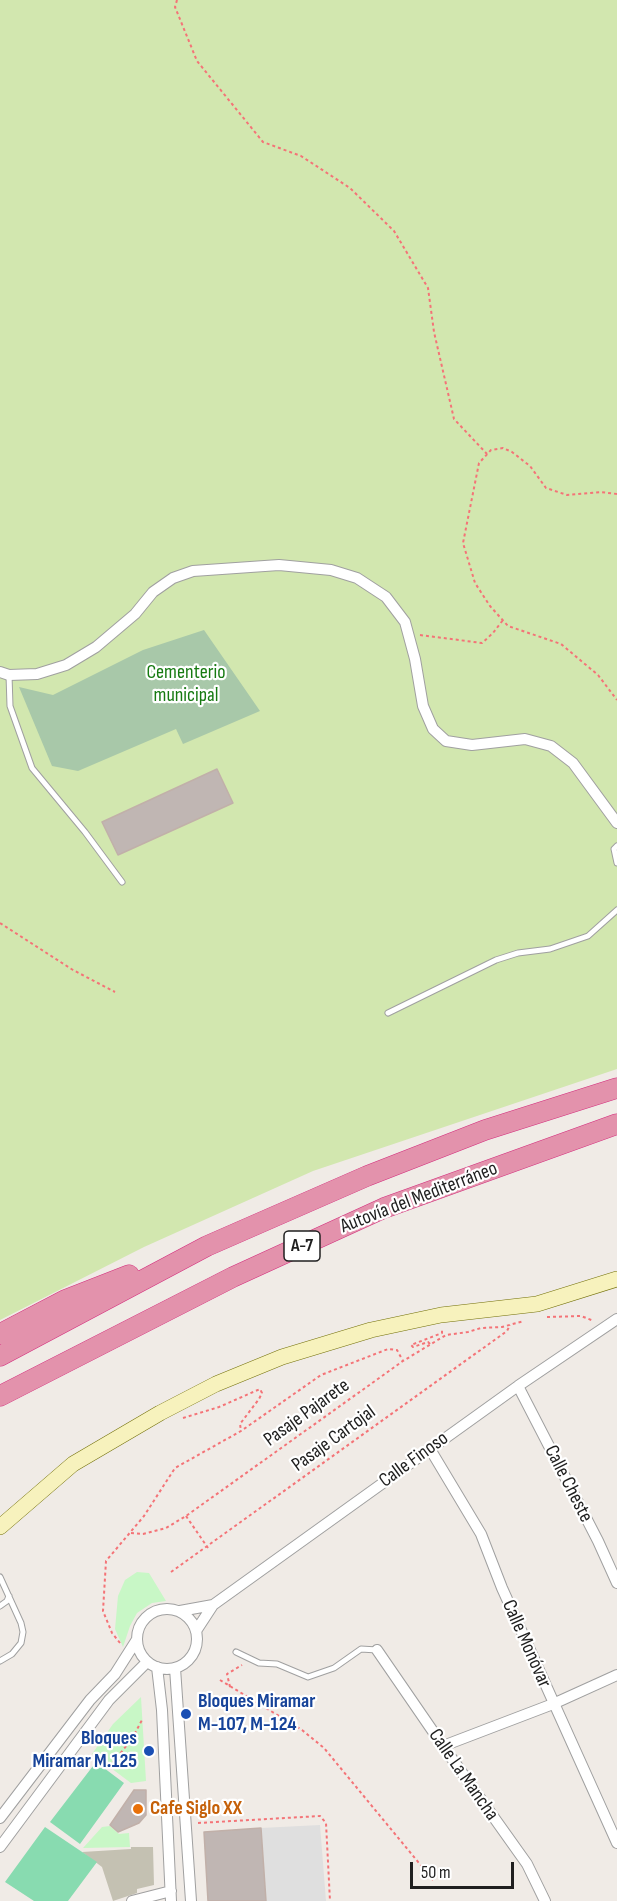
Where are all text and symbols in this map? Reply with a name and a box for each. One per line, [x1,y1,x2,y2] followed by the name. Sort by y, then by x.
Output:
[147,661,225,708] park label: Cementerio municipal
[337,1157,501,1239] street label: Autovía del Mediterráneo
[284,1231,320,1261] road number: A-7
[259,1374,355,1452] street label: Pasaje Pajarete
[287,1401,381,1477] street label: Pasaje Cartojal
[375,1427,453,1493] street label: Calle Finoso
[538,1441,598,1527] street label: Calle Cheste
[496,1596,556,1692] street label: Calle Monóvar
[198,1690,315,1737] place label: Bloques Miramar M-107, M-124
[179,1707,193,1721] marker: Bloques Miramar M-107, M-124
[423,1725,503,1825] street label: Calle La Mancha
[33,1727,137,1774] place label: Bloques Miramar M.125
[142,1744,156,1758] marker: Bloques Miramar M.125
[150,1797,242,1821] place label: Cafe Siglo XX
[131,1802,145,1816] marker: Cafe Siglo XX
[413,1850,516,1888] scale bar
[421,1862,451,1883] text: 50 m

